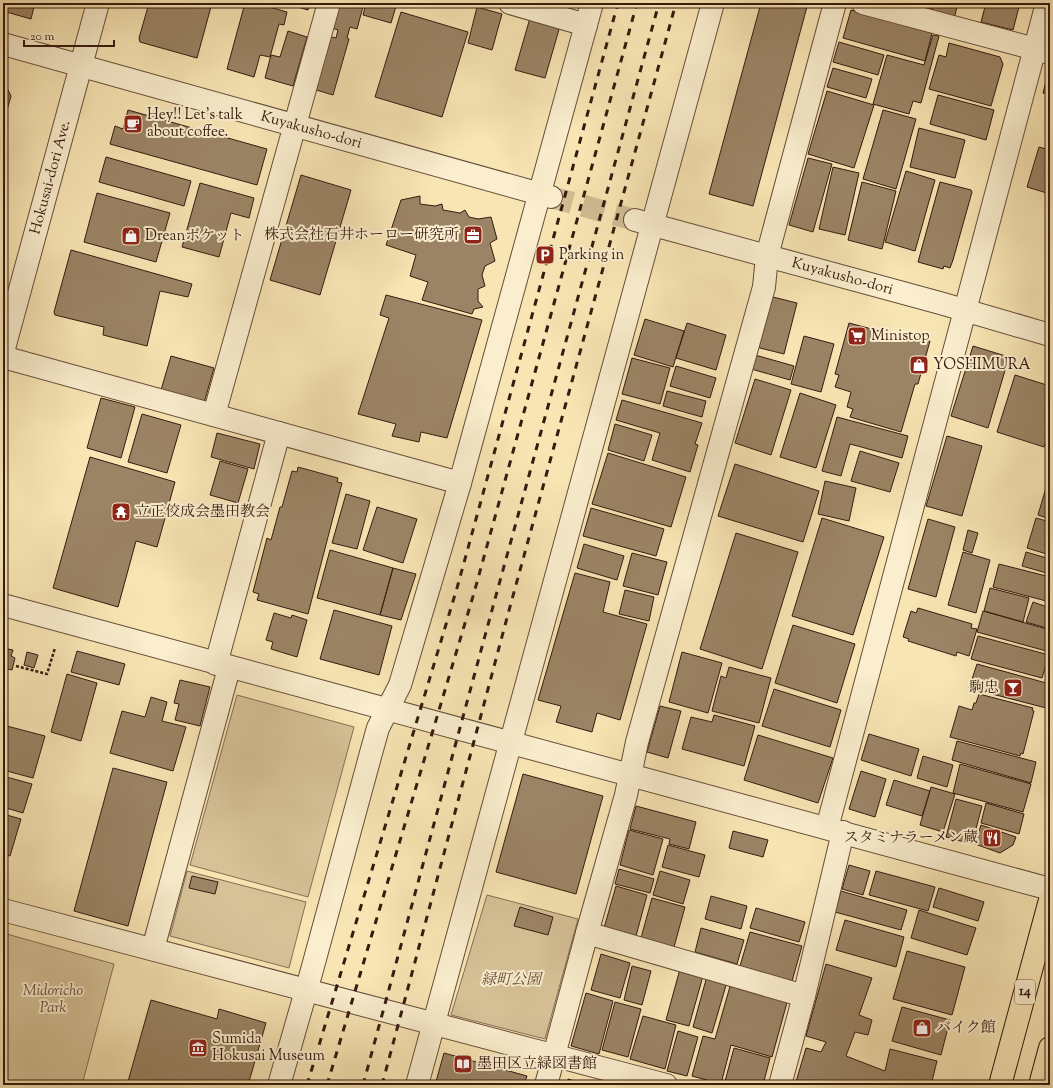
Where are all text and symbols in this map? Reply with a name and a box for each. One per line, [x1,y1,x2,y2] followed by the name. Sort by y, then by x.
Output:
[24,22,114,48] scale bar
[30,28,55,46] text: 20 m
[147,105,243,143] place label: Hey!! Let's talk about coffee.
[258,106,364,154] street label: Kuyakusho-dori
[122,113,144,135] cafe icon: Hey!! Let's talk about coffee.
[25,118,76,237] street label: Hokusai-dori Ave.
[462,224,484,246] office icon: 株式会社石井ホーロー研究所
[120,225,142,247] shop icon: Dreanポケット
[264,225,459,246] place label: 株式会社石井ホーロー研究所
[145,226,245,247] place label: Dreanポケット
[534,244,556,266] parking icon: Parking in
[559,245,624,266] place label: Parking in
[789,253,896,300] street label: Kuyakusho-dori
[846,325,868,347] supermarket icon: Ministop
[871,326,930,347] place label: Ministop
[908,354,930,376] shop icon: YOSHIMURA
[933,355,1031,376] place label: YOSHIMURA
[110,501,132,523] temple icon: 立正佼成会墨田教会
[135,502,270,523] place label: 立正佼成会墨田教会
[1002,677,1024,699] bar icon: 駒忠
[969,678,999,699] place label: 駒忠
[981,827,1003,849] restaurant icon: スタミナラーメン蔵
[844,828,978,849] place label: スタミナラーメン蔵
[481,970,544,991] park label: 緑町公園
[1015,980,1035,1004] road number: 14
[23,981,83,1019] park label: Midoricho Park
[911,1017,933,1039] shop icon: バイク館
[936,1018,996,1039] place label: バイク館
[212,1029,326,1067] place label: Sumida Hokusai Museum
[187,1037,209,1059] museum icon: Sumida Hokusai Museum
[452,1053,474,1075] library icon: 墨田区立緑図書館
[477,1054,597,1075] place label: 墨田区立緑図書館

